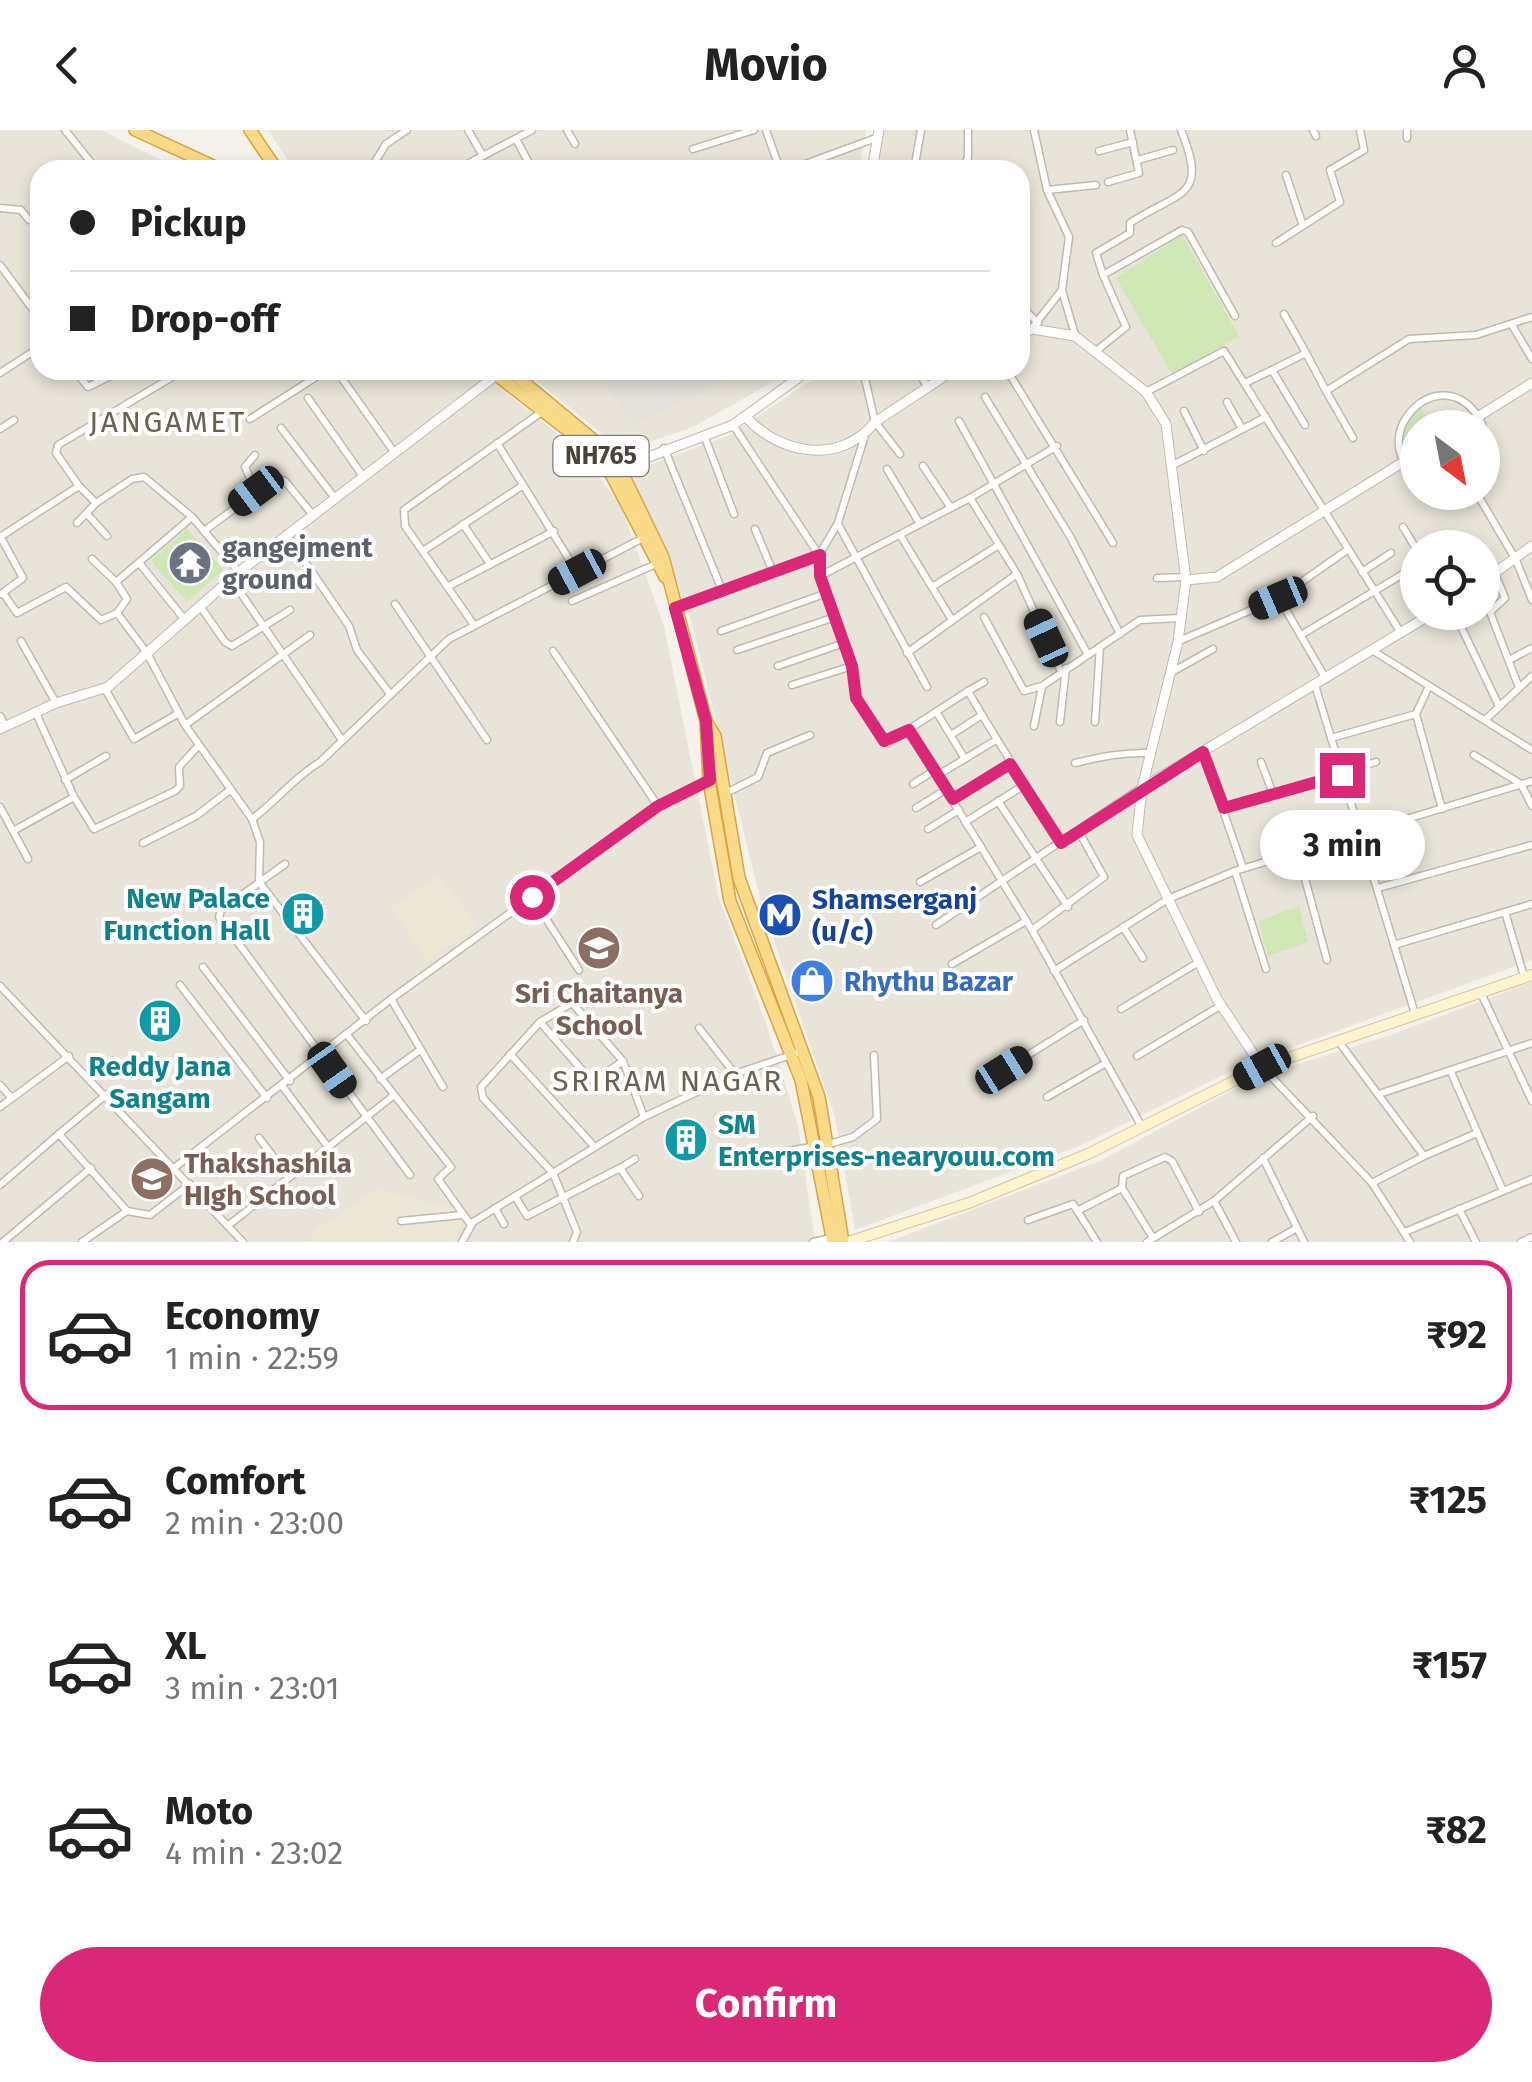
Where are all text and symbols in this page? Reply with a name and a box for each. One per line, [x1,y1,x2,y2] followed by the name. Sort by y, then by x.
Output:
[40,38,95,93] icon: back
[704,38,828,92] text: Movio
[1437,38,1492,93] icon: person
[130,200,247,246] text: Pickup
[130,296,278,342] text: Drop-off
[89,404,247,440] district label: JANGAMET
[1400,410,1500,510] north arrow
[1400,410,1500,630] map controls
[554,436,648,476] road number: NH765
[223,461,289,521] car
[1400,530,1500,630] button: locate
[222,531,374,596] place label: gangejment ground
[167,540,213,586] temple icon: gangejment ground
[543,545,611,599] car
[1245,572,1311,624] car
[1020,604,1072,672] car
[1320,753,1365,798] route end
[1260,810,1424,880] callout: 3 min
[1303,826,1382,864] text: 3 min
[510,875,555,920] route start
[104,882,271,947] place label: New Palace Function Hall
[812,883,977,948] place label: Shamserganj (u/c)
[280,891,326,937] building icon: New Palace Function Hall
[757,892,803,938] metro station icon: Shamserganj (u/c)
[576,925,622,971] school or university icon: Sri Chaitanya School
[789,958,835,1004] shop icon: Rhythu Bazar
[844,965,1014,998] place label: Rhythu Bazar
[515,977,683,1042] place label: Sri Chaitanya School
[137,998,183,1044] building icon: Reddy Jana Sangam
[303,1037,361,1103] car
[1228,1039,1296,1095] car
[971,1041,1037,1099] car
[89,1050,231,1115] place label: Reddy Jana Sangam
[552,1063,784,1099] district label: SRIRAM NAGAR
[718,1108,1055,1173] place label: SM Enterprises-nearyouu.com
[663,1117,709,1163] building icon: SM Enterprises-nearyouu.com
[184,1147,352,1212] place label: Thakshashila HIgh School
[129,1156,175,1202] school or university icon: Thakshashila HIgh School
[45,1290,135,1380] icon: car
[165,1293,320,1339] text: Economy
[1426,1312,1487,1358] text: ₹92
[165,1339,339,1377] text: 1 min · 22:59
[45,1455,135,1545] icon: car
[165,1458,306,1504] text: Comfort
[1409,1477,1487,1523] text: ₹125
[165,1504,344,1542] text: 2 min · 23:00
[45,1620,135,1710] icon: car
[165,1623,207,1669] text: XL
[1412,1642,1487,1688] text: ₹157
[165,1669,340,1707] text: 3 min · 23:01
[45,1785,135,1875] icon: car
[165,1788,253,1834] text: Moto
[1425,1807,1487,1853] text: ₹82
[165,1834,343,1872] text: 4 min · 23:02
[40,1947,1492,2062] button: Confirm

